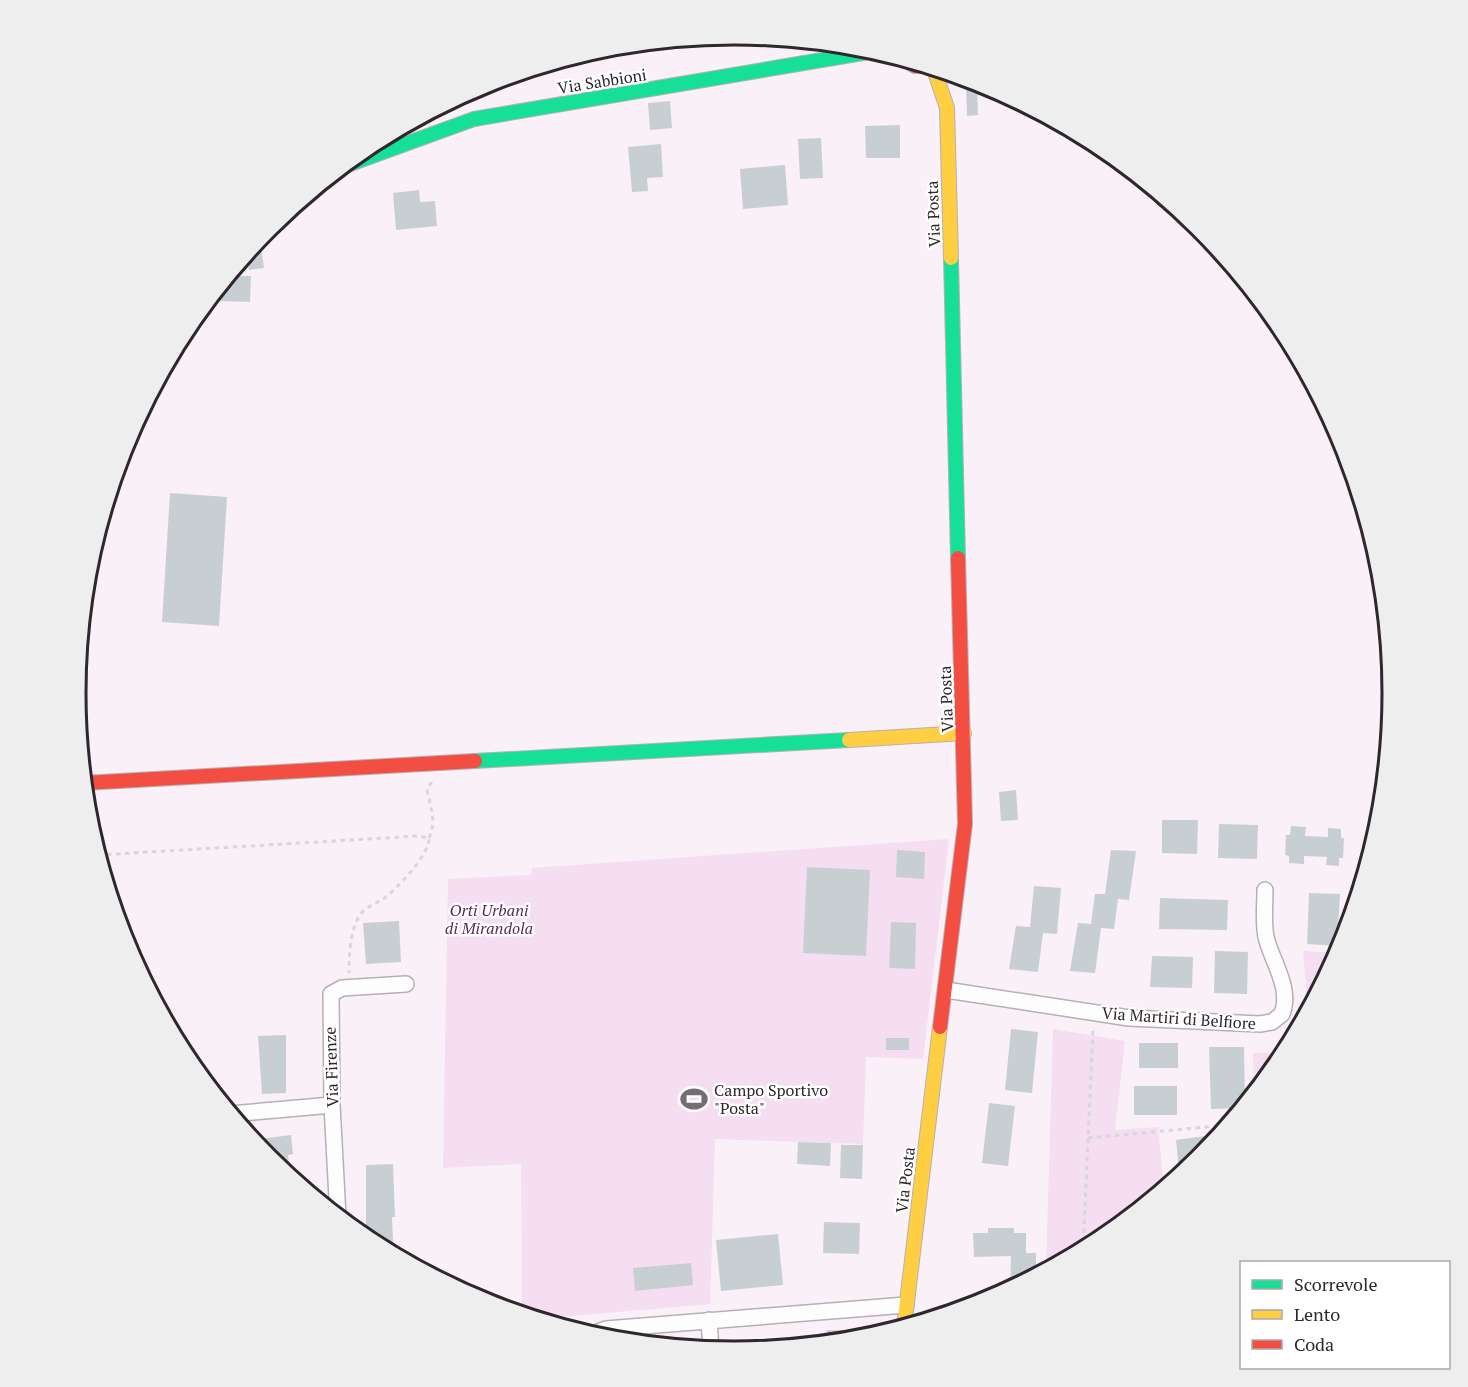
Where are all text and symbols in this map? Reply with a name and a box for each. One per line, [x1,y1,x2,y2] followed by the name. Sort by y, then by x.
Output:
[556,63,648,99] street label: Via Sabbioni
[921,180,945,248] street label: Via Posta
[934,665,958,733] street label: Via Posta
[445,899,533,939] park label: Orti Urbani di Mirandola
[1101,1002,1257,1034] street label: Via Martiri di Belfiore
[319,1026,343,1108] street label: Via Firenze
[714,1079,828,1119] place label: Campo Sportivo "Posta"
[679,1084,709,1114] sports icon: Campo Sportivo "Posta"
[890,1146,920,1214] street label: Via Posta
[1240,1261,1450,1369] legend
[1294,1272,1377,1296] text: Scorrevole
[1294,1302,1340,1326] text: Lento
[1294,1332,1334,1356] text: Coda

